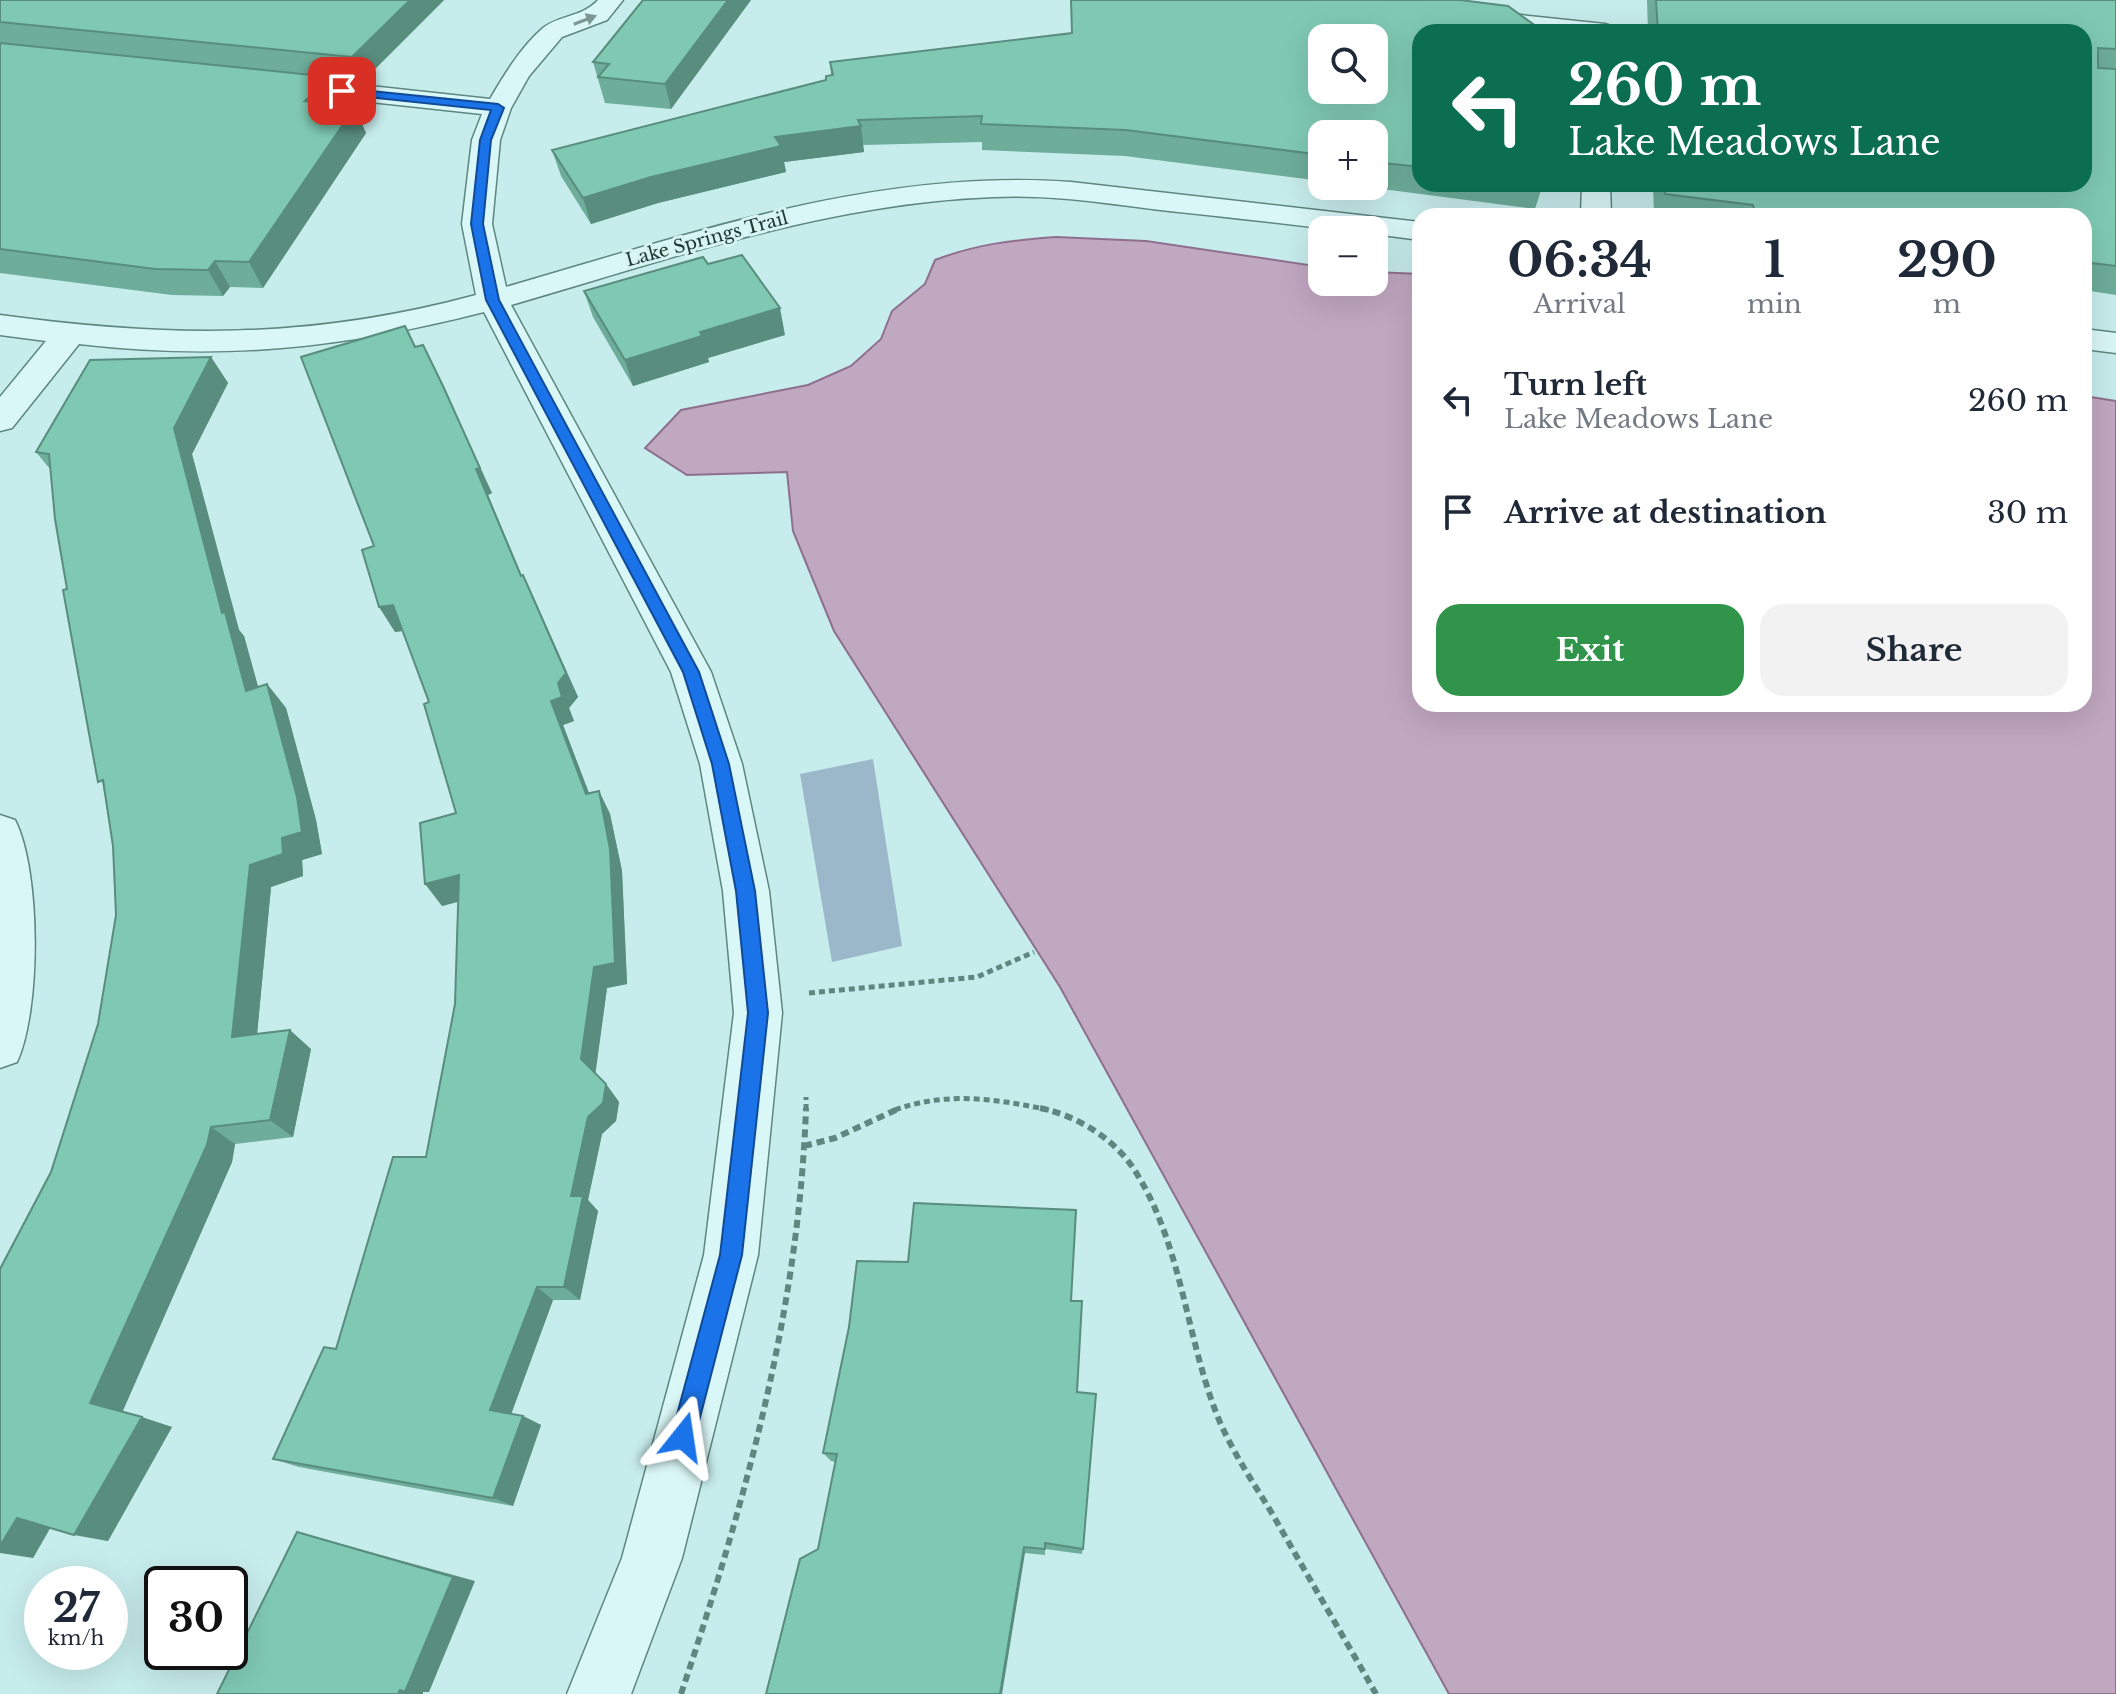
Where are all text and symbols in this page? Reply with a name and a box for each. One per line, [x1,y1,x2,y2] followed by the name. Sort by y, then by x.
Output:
[573,13,597,26] one-way arrow
[1308,24,1388,296] map controls
[1308,24,1388,104] button: search
[1568,51,1761,120] text: 260 m
[1436,56,1540,160] icon: left
[308,57,376,125] pin
[320,69,364,113] icon: arrive
[1308,120,1388,200] button: +
[1568,120,1941,165] text: Lake Meadows Lane
[623,207,791,271] street label: Lake Springs Trail
[1308,216,1388,296] button: −
[1507,230,1652,290] text: 06:34
[1764,230,1785,290] text: 1
[1897,230,1997,290] text: 290
[1533,288,1626,320] text: Arrival
[1747,288,1802,320] text: min
[1933,288,1961,320] text: m
[1504,366,1647,403] text: Turn left
[1436,378,1480,422] icon: left
[1968,382,2068,419] text: 260 m
[1504,403,1773,435] text: Lake Meadows Lane
[1436,490,1480,534] icon: arrive
[1504,494,1827,531] text: Arrive at destination
[1987,494,2068,531] text: 30 m
[1436,604,1744,696] button: Exit
[1760,604,2068,696] button: Share
[641,1395,725,1479] position arrow
[144,1566,248,1670] speed limit sign: 30
[53,1583,99,1633] text: 27
[48,1626,104,1650] text: km/h

